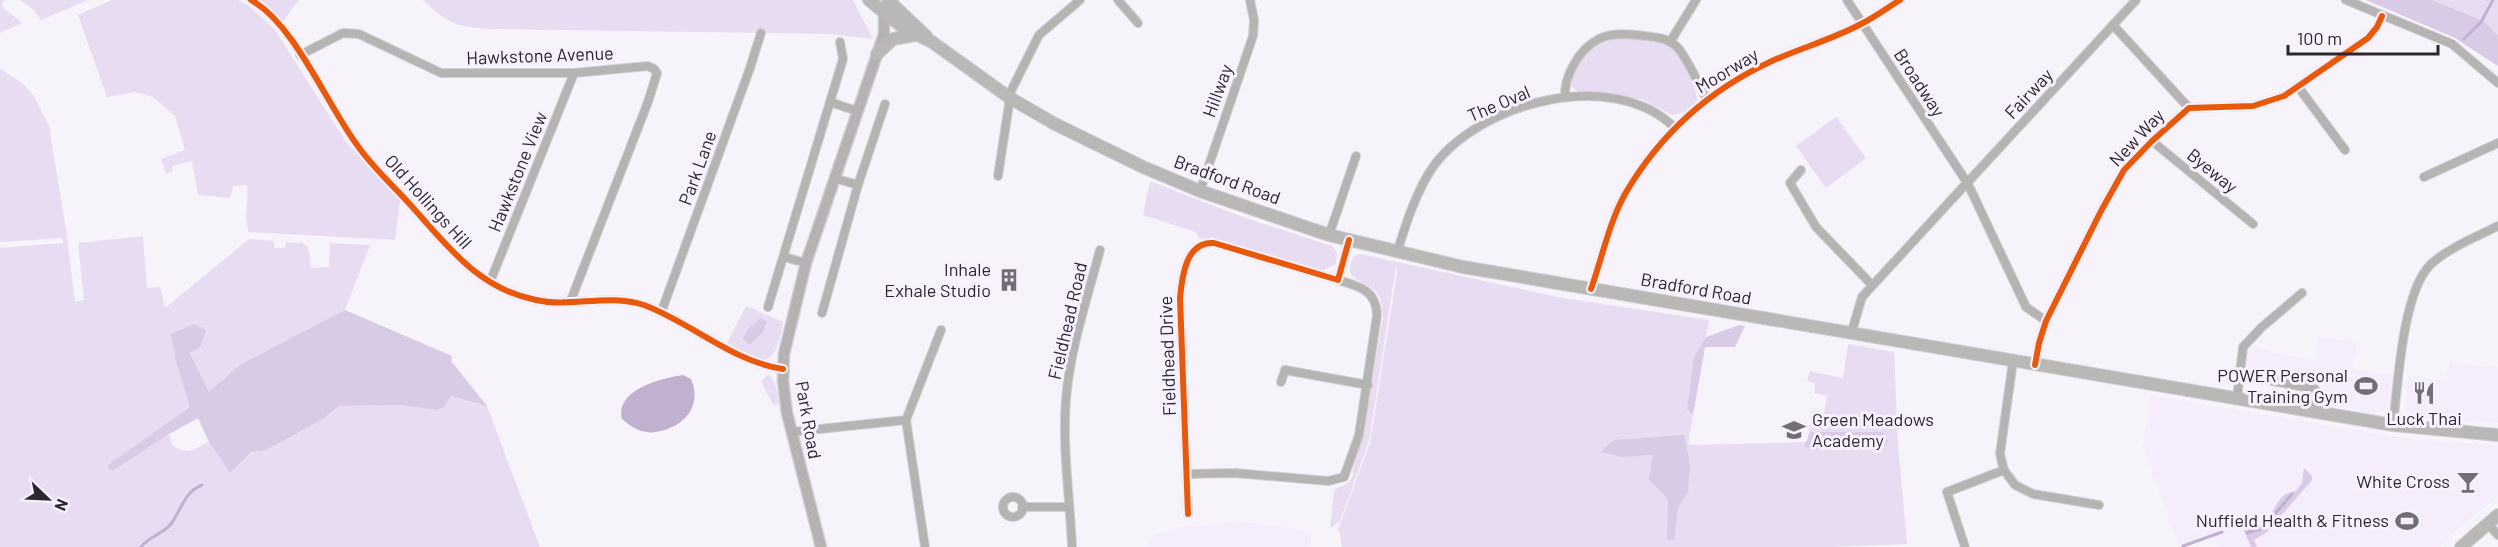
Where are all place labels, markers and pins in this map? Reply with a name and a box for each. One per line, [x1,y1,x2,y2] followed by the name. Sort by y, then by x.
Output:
[884,258,991,301] place label: Inhale Exhale Studio
[996,267,1022,293] building icon: Inhale Exhale Studio
[2217,364,2348,407] place label: POWER Personal Training Gym
[2353,373,2379,399] sports icon: POWER Personal Training Gym
[2411,380,2437,406] restaurant icon: Luck Thai
[2386,407,2462,429] place label: Luck Thai
[1812,408,1934,451] place label: Green Meadows Academy
[1781,417,1807,443] school or university icon: Green Meadows Academy
[2455,469,2481,495] bar icon: White Cross
[2356,470,2450,492] place label: White Cross
[2394,508,2420,534] sports icon: Nuffield Health & Fitness
[2196,509,2389,531] place label: Nuffield Health & Fitness

